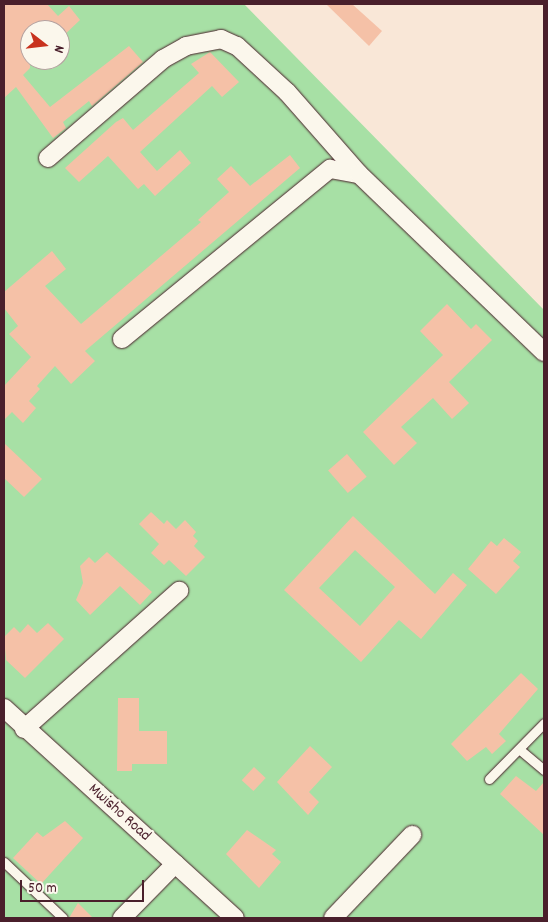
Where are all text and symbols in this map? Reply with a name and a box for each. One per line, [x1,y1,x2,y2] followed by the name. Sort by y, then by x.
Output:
[20,20,70,70] north arrow
[48,43,69,55] text: N
[84,780,154,846] street label: Mwisho Road
[22,870,146,902] scale bar
[28,878,57,900] text: 50 m

